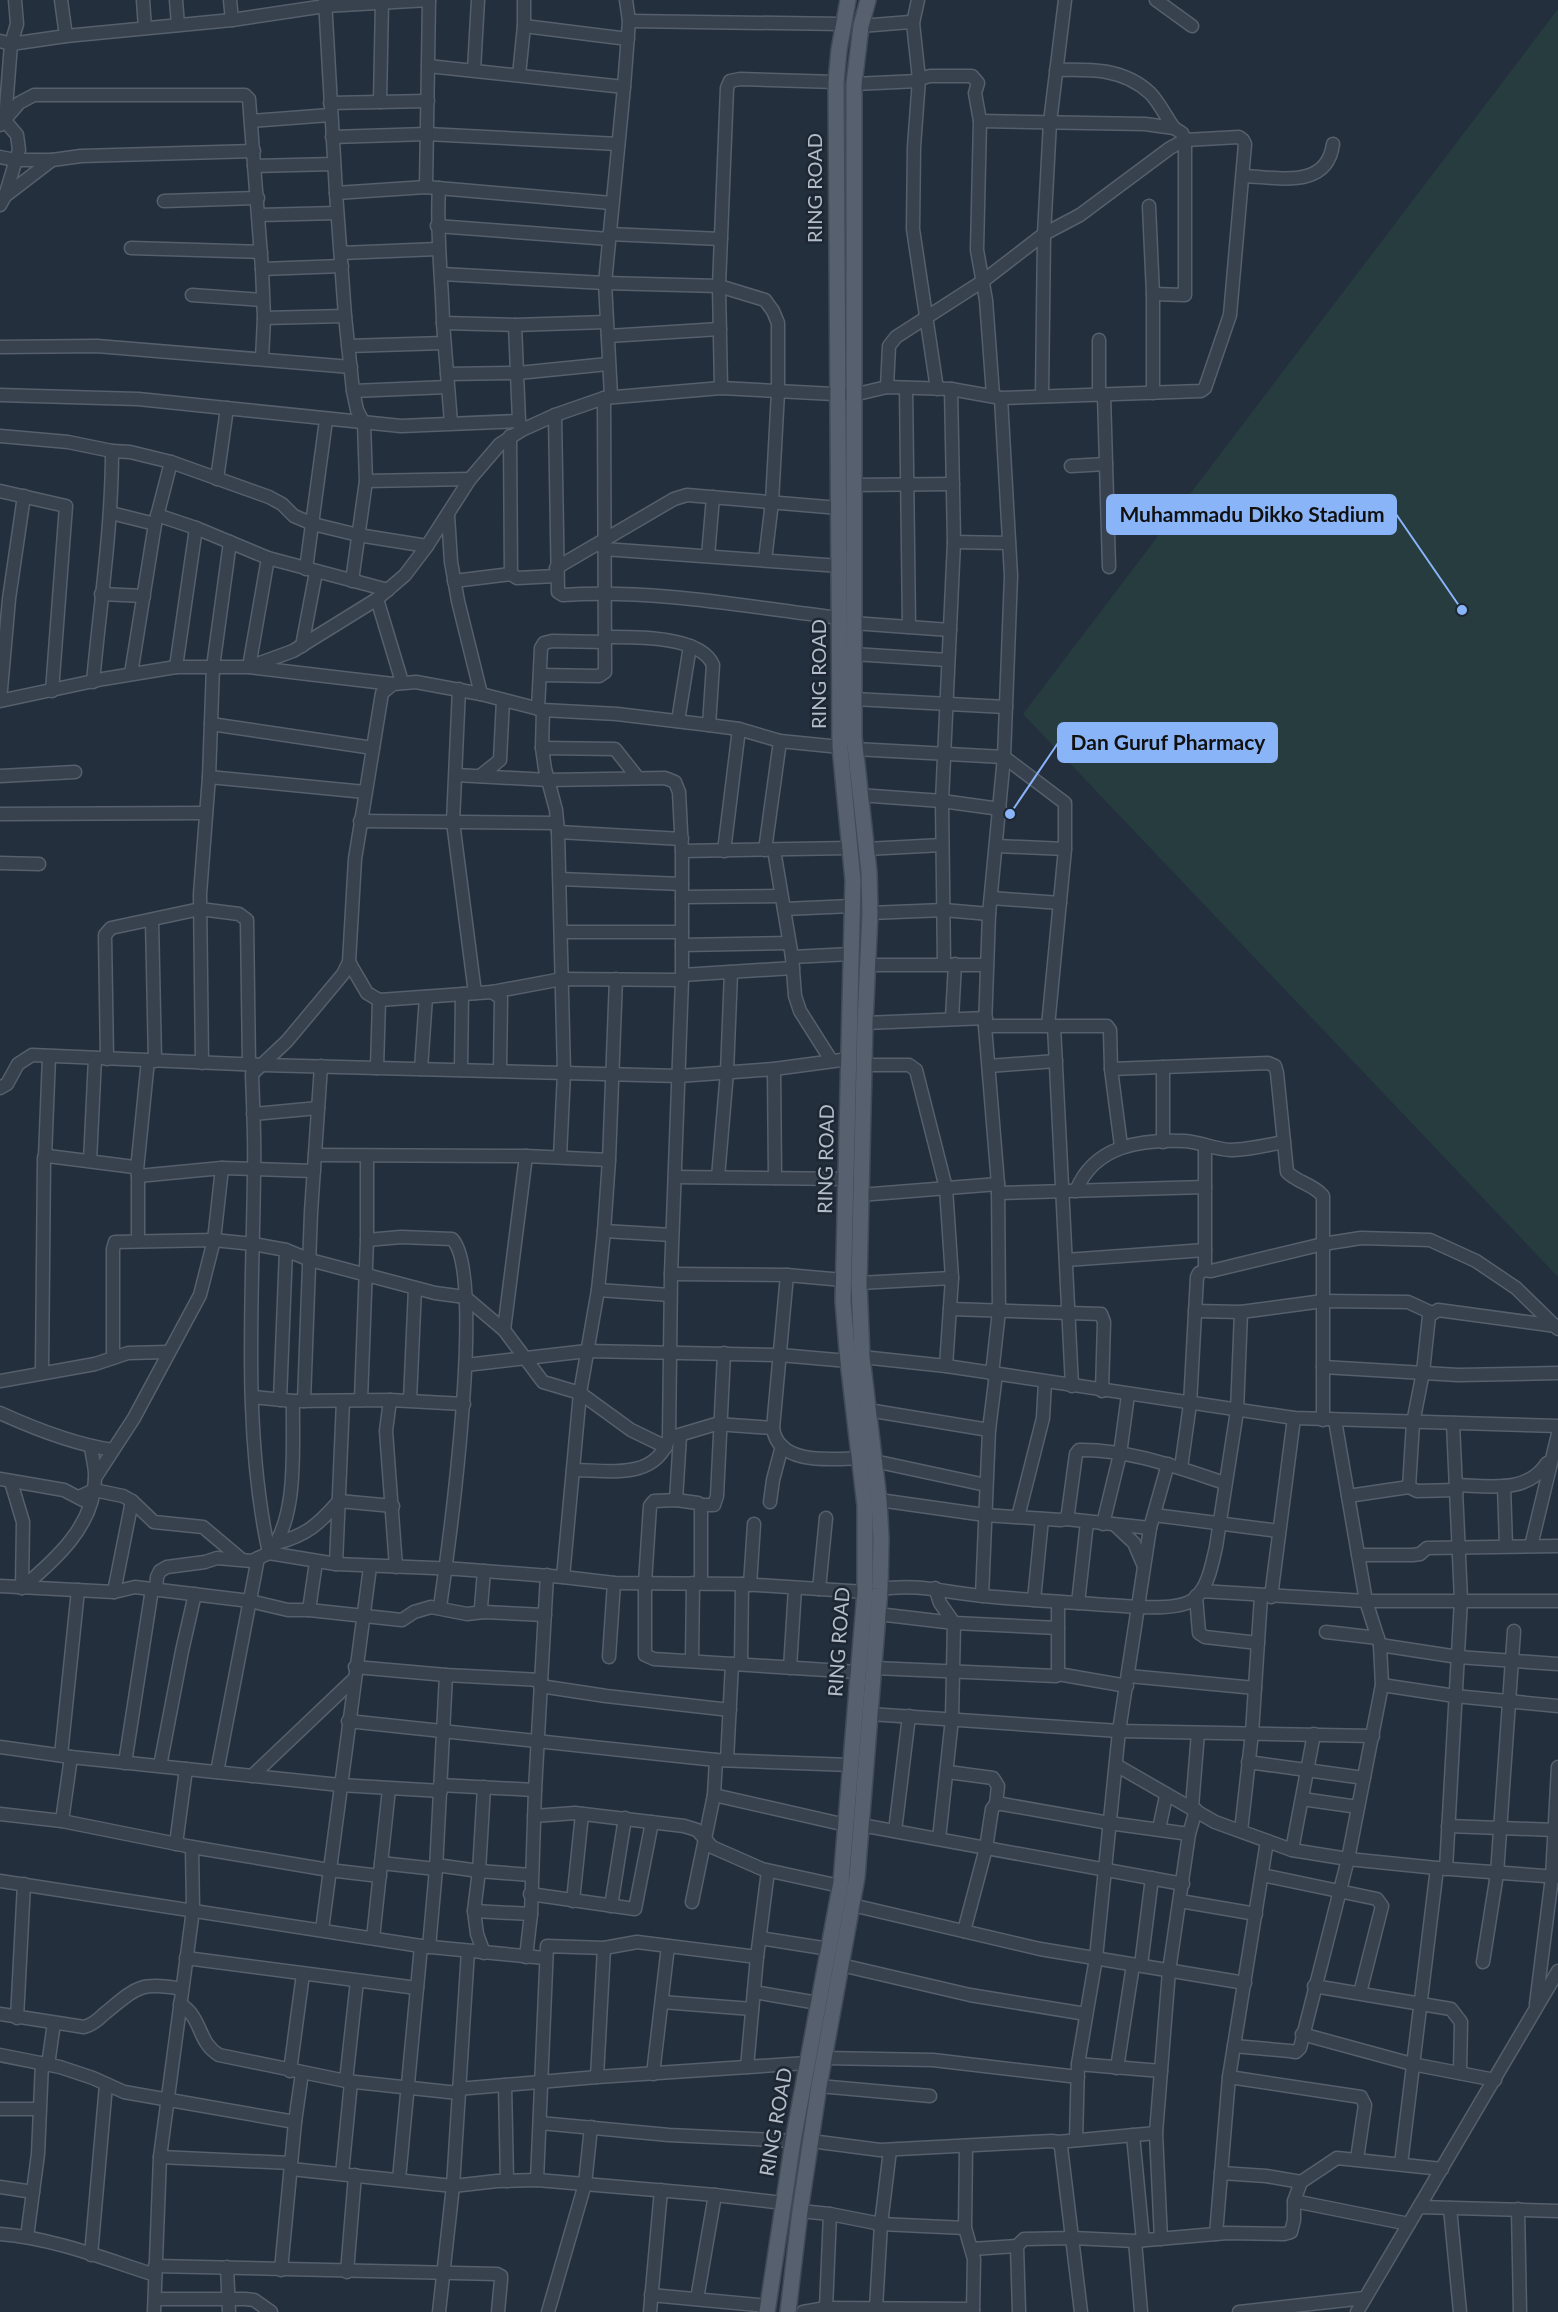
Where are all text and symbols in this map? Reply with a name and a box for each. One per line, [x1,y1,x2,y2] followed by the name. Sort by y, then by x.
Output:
[802,133,826,243] street label: RING ROAD
[1107,495,1396,534] callout: Muhammadu Dikko Stadium
[1119,501,1385,526] text: Muhammadu Dikko Stadium
[806,619,830,729] street label: RING ROAD
[1058,723,1277,762] callout: Dan Guruf Pharmacy
[1071,729,1266,754] text: Dan Guruf Pharmacy
[812,1104,838,1214] street label: RING ROAD
[822,1586,854,1698] street label: RING ROAD
[754,2066,796,2178] street label: RING ROAD

